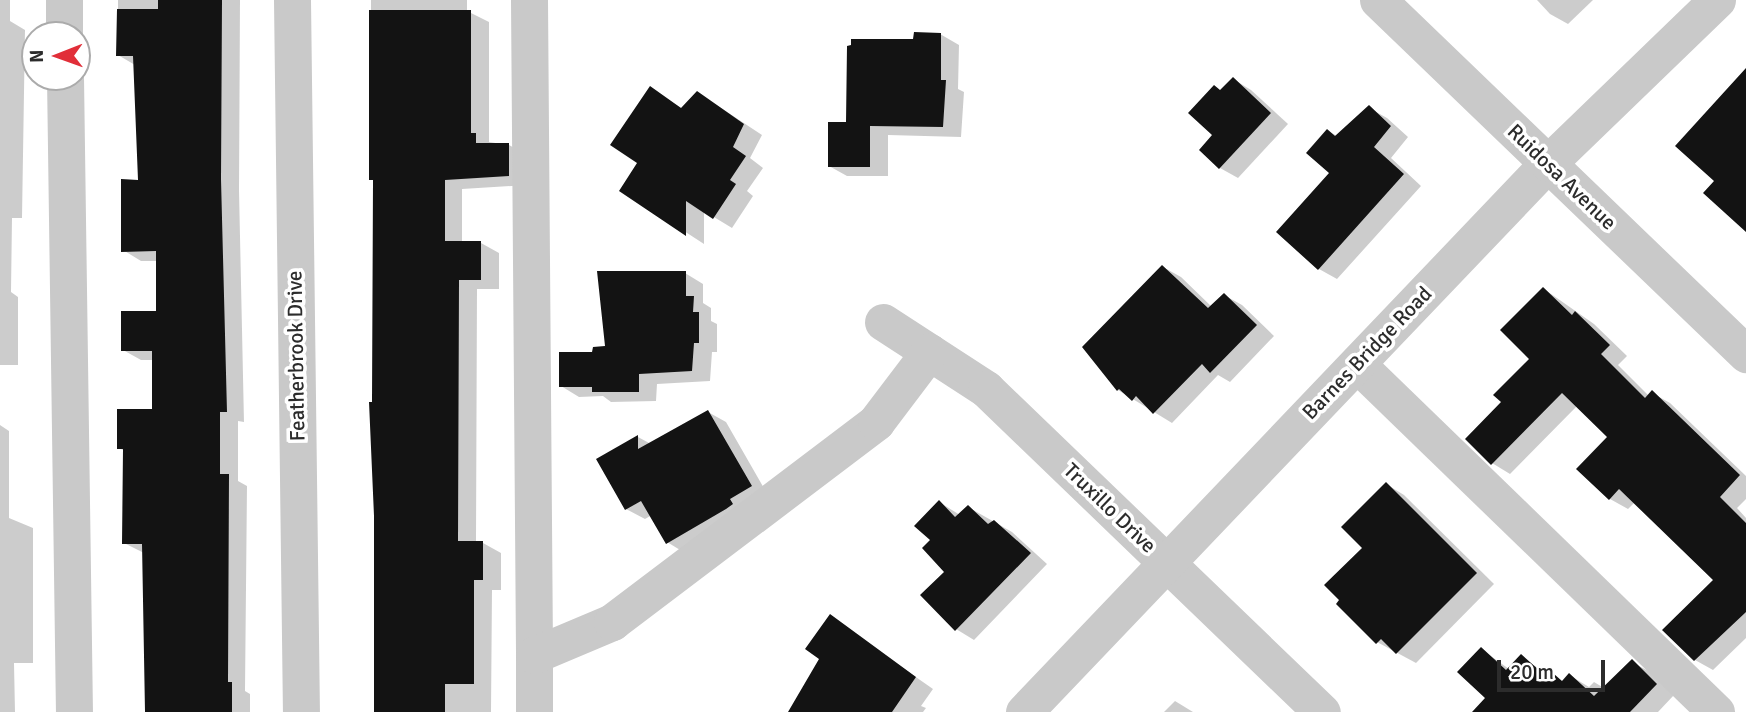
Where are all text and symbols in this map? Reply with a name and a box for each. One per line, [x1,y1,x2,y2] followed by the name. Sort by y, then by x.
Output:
[21,21,91,91] north arrow
[25,50,49,63] text: N
[1502,119,1622,235] street label: Ruidosa Avenue
[282,270,310,442] street label: Featherbrook Drive
[1297,281,1437,425] street label: Barnes Bridge Road
[1059,458,1161,558] street label: Truxillo Drive
[1501,646,1610,690] scale bar
[1510,659,1554,685] text: 20 m

